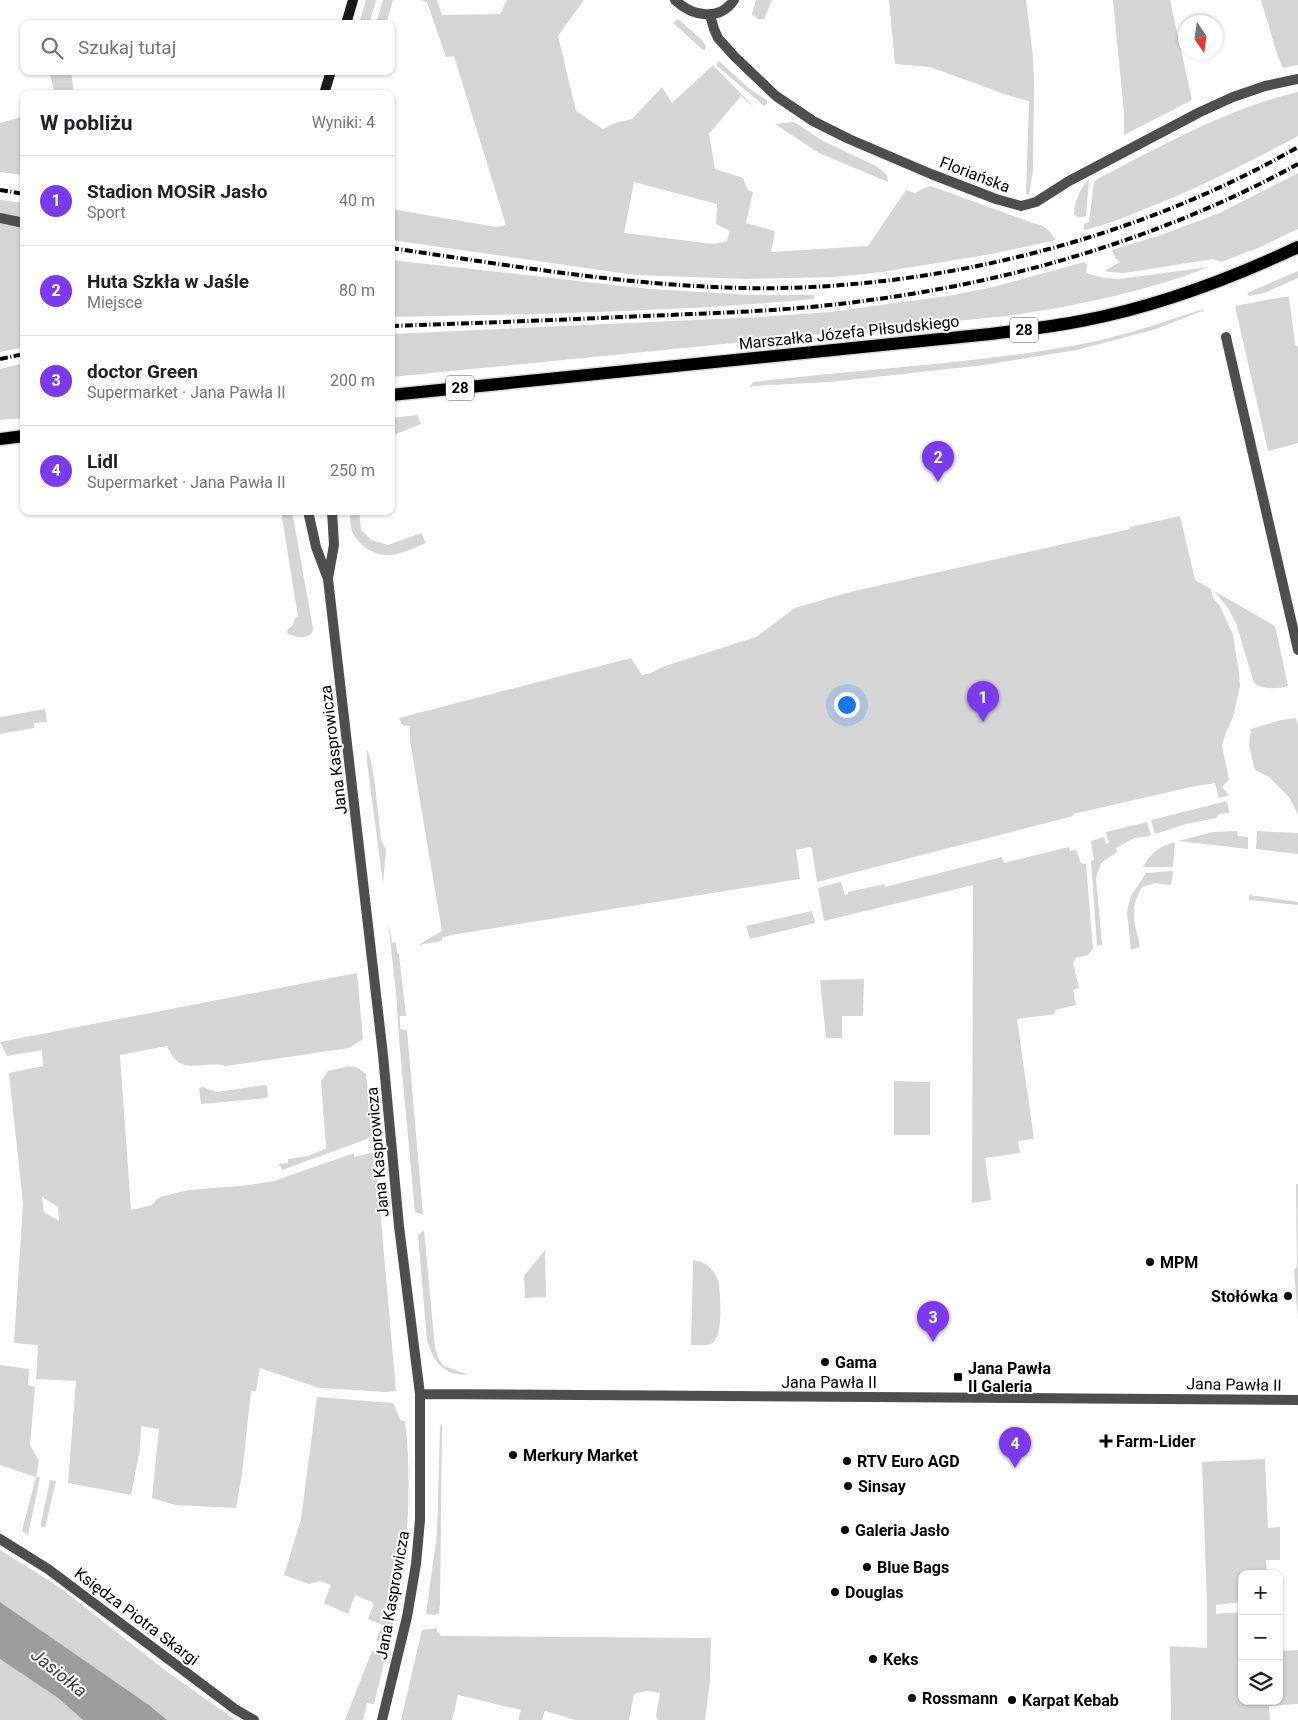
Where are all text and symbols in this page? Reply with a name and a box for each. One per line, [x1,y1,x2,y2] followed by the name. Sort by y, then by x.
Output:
[1178,15,1223,60] north arrow
[20,20,395,75] search box
[38,34,66,62] icon: search
[78,36,176,59] text: Szukaj tutaj
[40,111,133,135] text: W pobliżu
[312,113,375,132] text: Wyniki: 4
[937,152,1013,197] street label: Floriańska
[87,180,268,203] text: Stadion MOSiR Jasło
[51,191,61,210] text: 1
[339,191,375,210] text: 40 m
[87,203,126,222] text: Sport
[87,270,249,293] text: Huta Szkła w Jaśle
[51,281,61,300] text: 2
[339,281,375,300] text: 80 m
[87,293,142,312] text: Miejsce
[738,311,960,354] street label: Marszałka Józefa Piłsudskiego
[1010,318,1038,342] road number: 28
[87,360,198,383] text: doctor Green
[51,371,61,390] text: 3
[330,371,375,390] text: 200 m
[446,376,474,400] road number: 28
[87,383,286,402] text: Supermarket · Jana Pawła II
[922,441,954,482] pin: 2
[87,450,118,473] text: Lidl
[51,461,61,480] text: 4
[330,461,375,480] text: 250 m
[87,473,286,492] text: Supermarket · Jana Pawła II
[967,681,999,722] pin: 1
[316,684,351,816] street label: Jana Kasprowicza
[834,692,860,718] your location
[362,1086,393,1218] street label: Jana Kasprowicza
[1160,1253,1198,1272] place label: MPM
[1144,1256,1156,1268] marker: MPM
[1211,1287,1278,1306] place label: Stołówka
[1282,1290,1294,1302] marker: Stołówka
[917,1301,949,1342] pin: 3
[835,1353,877,1372] place label: Gama
[819,1356,831,1368] marker: Gama
[968,1359,1051,1396] place label: Jana Pawła II Galeria
[952,1371,964,1383] marker: Jana Pawła II Galeria
[781,1373,877,1392] street label: Jana Pawła II
[1186,1374,1282,1395] street label: Jana Pawła II
[999,1427,1031,1468] pin: 4
[1116,1432,1196,1451] place label: Farm-Lider
[1100,1435,1112,1447] marker: Farm-Lider
[523,1446,639,1465] place label: Merkury Market
[507,1449,519,1461] marker: Merkury Market
[857,1452,960,1471] place label: RTV Euro AGD
[841,1455,853,1467] marker: RTV Euro AGD
[858,1477,907,1496] place label: Sinsay
[842,1480,854,1492] marker: Sinsay
[855,1521,950,1540] place label: Galeria Jasło
[839,1524,851,1536] marker: Galeria Jasło
[372,1529,413,1661] street label: Jana Kasprowicza
[877,1558,949,1577] place label: Blue Bags
[861,1561,873,1573] marker: Blue Bags
[71,1563,203,1669] street label: Księdza Piotra Skargi
[1238,1570,1283,1705] map controls
[1238,1570,1283,1615] button: +
[845,1583,904,1602] place label: Douglas
[829,1586,841,1598] marker: Douglas
[1238,1615,1283,1660] button: −
[27,1644,91,1701] water label: Jasiołka
[883,1650,918,1669] place label: Keks
[867,1653,879,1665] marker: Keks
[1238,1660,1283,1705] button: layers
[922,1689,998,1708] place label: Rossmann
[1022,1691,1119,1710] place label: Karpat Kebab
[906,1692,918,1704] marker: Rossmann
[1006,1694,1018,1706] marker: Karpat Kebab

